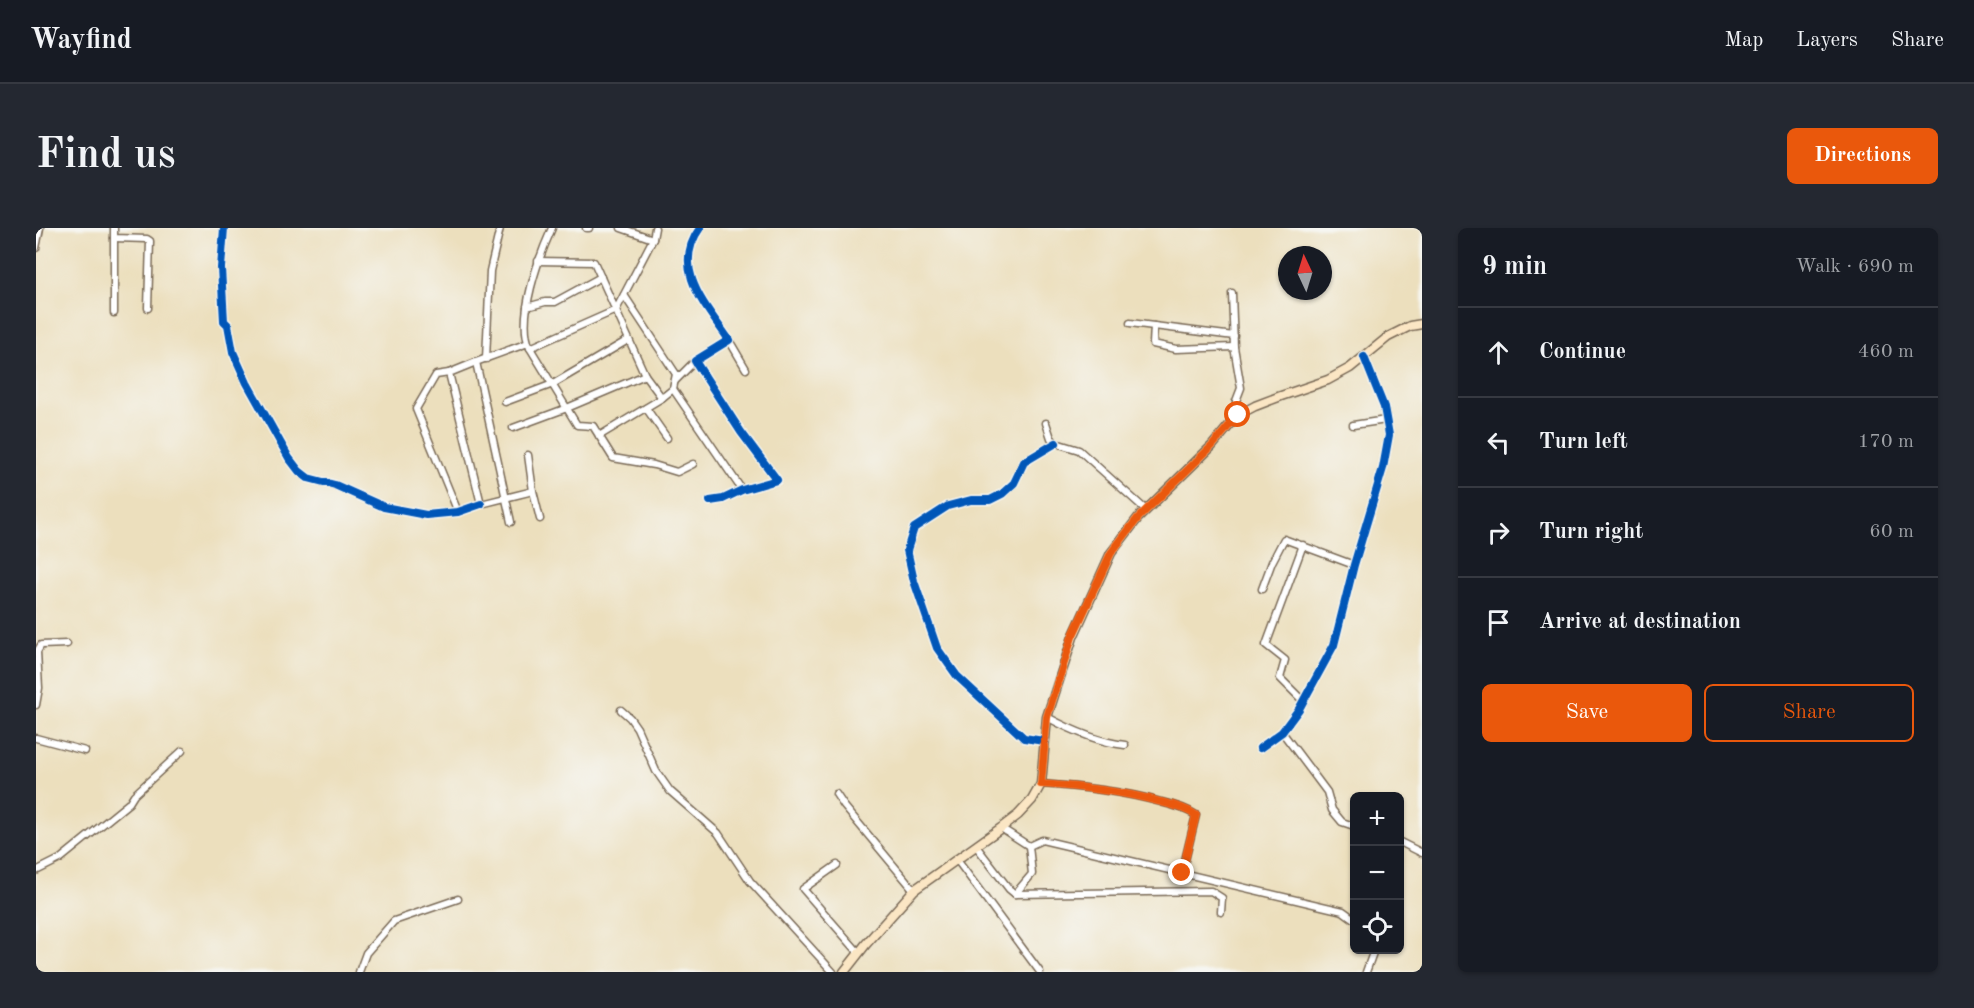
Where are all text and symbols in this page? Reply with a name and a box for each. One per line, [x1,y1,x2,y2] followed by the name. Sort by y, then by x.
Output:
[30,27,132,55] text: Wayfind
[1724,30,1763,51] text: Map
[1796,30,1858,51] text: Layers
[1891,30,1944,51] text: Share
[1787,128,1938,184] button: Directions
[36,135,175,177] text: Find us
[1278,246,1332,300] north arrow
[1482,254,1547,280] text: 9 min
[1795,257,1914,277] text: Walk · 690 m
[1482,336,1515,369] icon: ahead
[1539,341,1626,363] text: Continue
[1858,342,1914,362] text: 460 m
[1224,401,1250,427] route start
[1482,426,1515,459] icon: left
[1539,431,1628,453] text: Turn left
[1858,432,1914,452] text: 170 m
[1482,516,1515,549] icon: right
[1539,521,1643,543] text: Turn right
[1869,522,1914,542] text: 60 m
[1482,606,1515,639] icon: arrive
[1539,611,1741,633] text: Arrive at destination
[1482,684,1692,742] button: Save
[1704,684,1914,742] button: Share
[1350,792,1404,954] map controls
[1350,792,1404,846] button: +
[1350,846,1404,900] button: −
[1168,859,1194,885] route end
[1350,900,1404,954] button: locate

